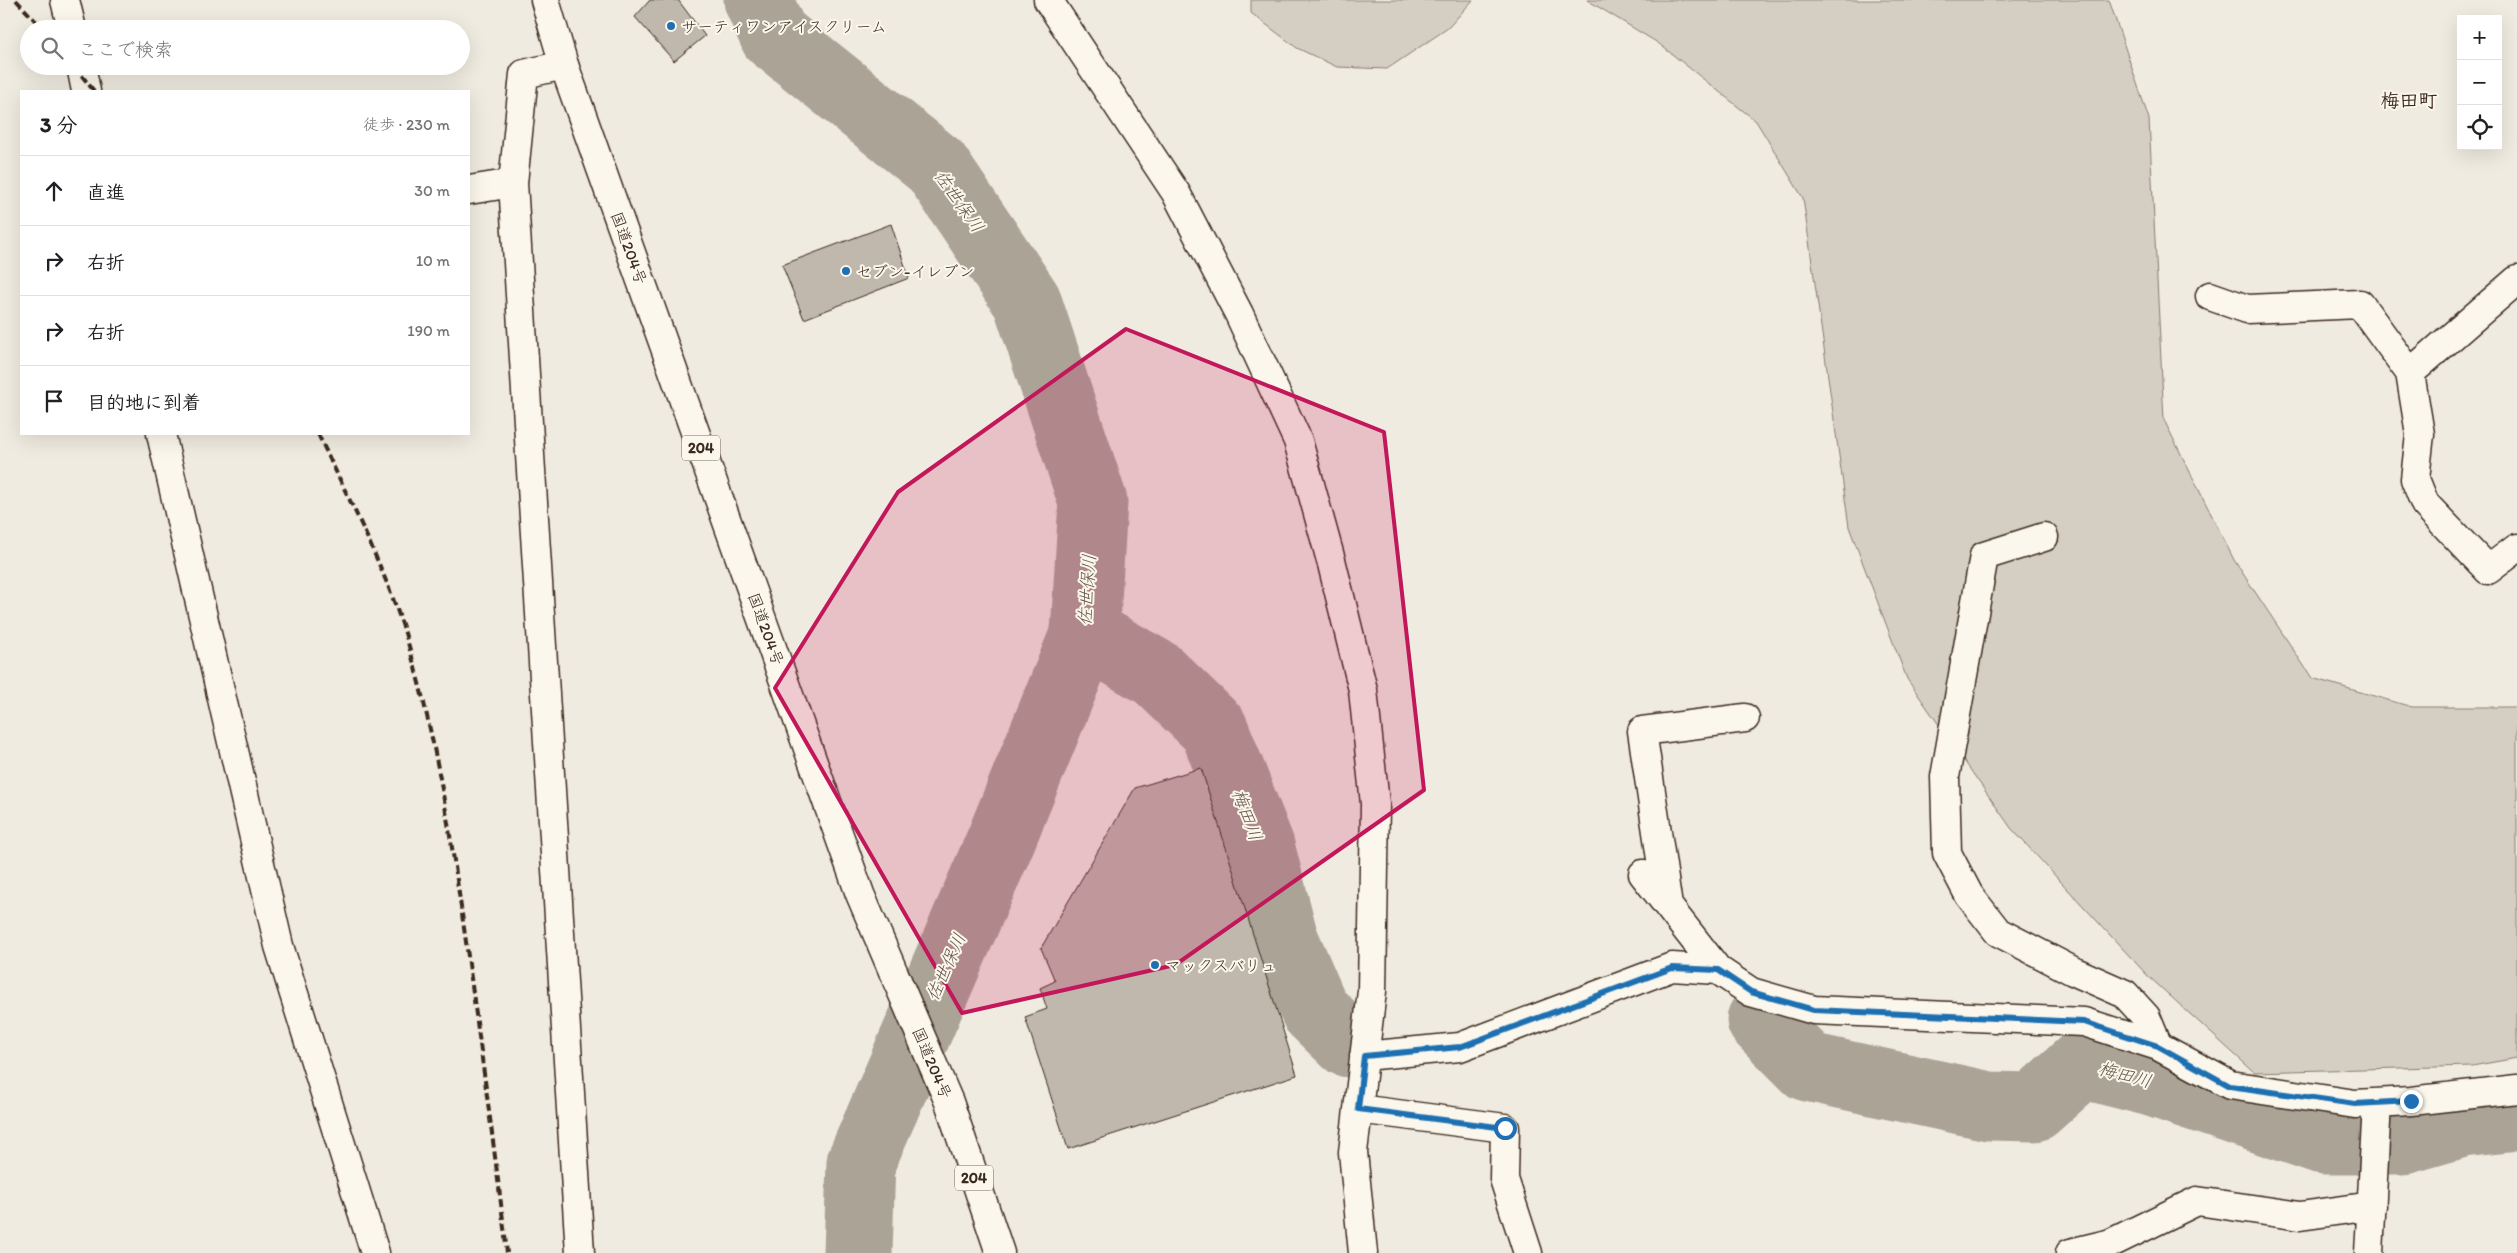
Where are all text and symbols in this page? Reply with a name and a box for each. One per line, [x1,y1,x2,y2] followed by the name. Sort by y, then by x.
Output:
[2457,15,2502,150] map controls
[2457,15,2502,60] button: +
[681,17,887,36] place label: サーティワンアイスクリーム
[20,20,470,75] search box
[665,20,677,32] marker: サーティワンアイスクリーム
[38,34,66,62] icon: search
[78,38,173,61] text: ここで検索
[2457,60,2502,105] button: −
[2380,89,2438,112] district label: 梅田町
[2457,105,2502,150] button: locate
[40,112,77,137] text: 3 分
[363,115,450,134] text: 徒歩 · 230 m
[929,165,989,237] water label: 佐世保川
[40,177,68,205] icon: ahead
[87,181,125,204] text: 直進
[414,181,450,200] text: 30 m
[607,209,651,287] street label: 国道204号
[40,247,68,275] icon: right
[87,251,125,274] text: 右折
[416,251,450,270] text: 10 m
[856,262,974,281] place label: セブン-イレブン
[840,265,852,277] marker: セブン-イレブン
[40,317,68,345] icon: right
[87,321,125,344] text: 右折
[407,321,450,340] text: 190 m
[40,387,68,415] icon: arrive
[87,391,201,414] text: 目的地に到着
[682,436,720,460] road number: 204
[1074,553,1100,627] water label: 佐世保川
[744,590,788,668] street label: 国道204号
[1227,786,1267,844] water label: 梅田川
[921,930,971,1004] water label: 佐世保川
[1165,956,1277,975] place label: マックスバリュ
[1149,959,1161,971] marker: マックスバリュ
[908,1024,956,1102] street label: 国道204号
[2096,1057,2154,1093] water label: 梅田川
[2400,1090,2423,1113] route end
[1494,1117,1517,1140] route start
[955,1166,993,1190] road number: 204

